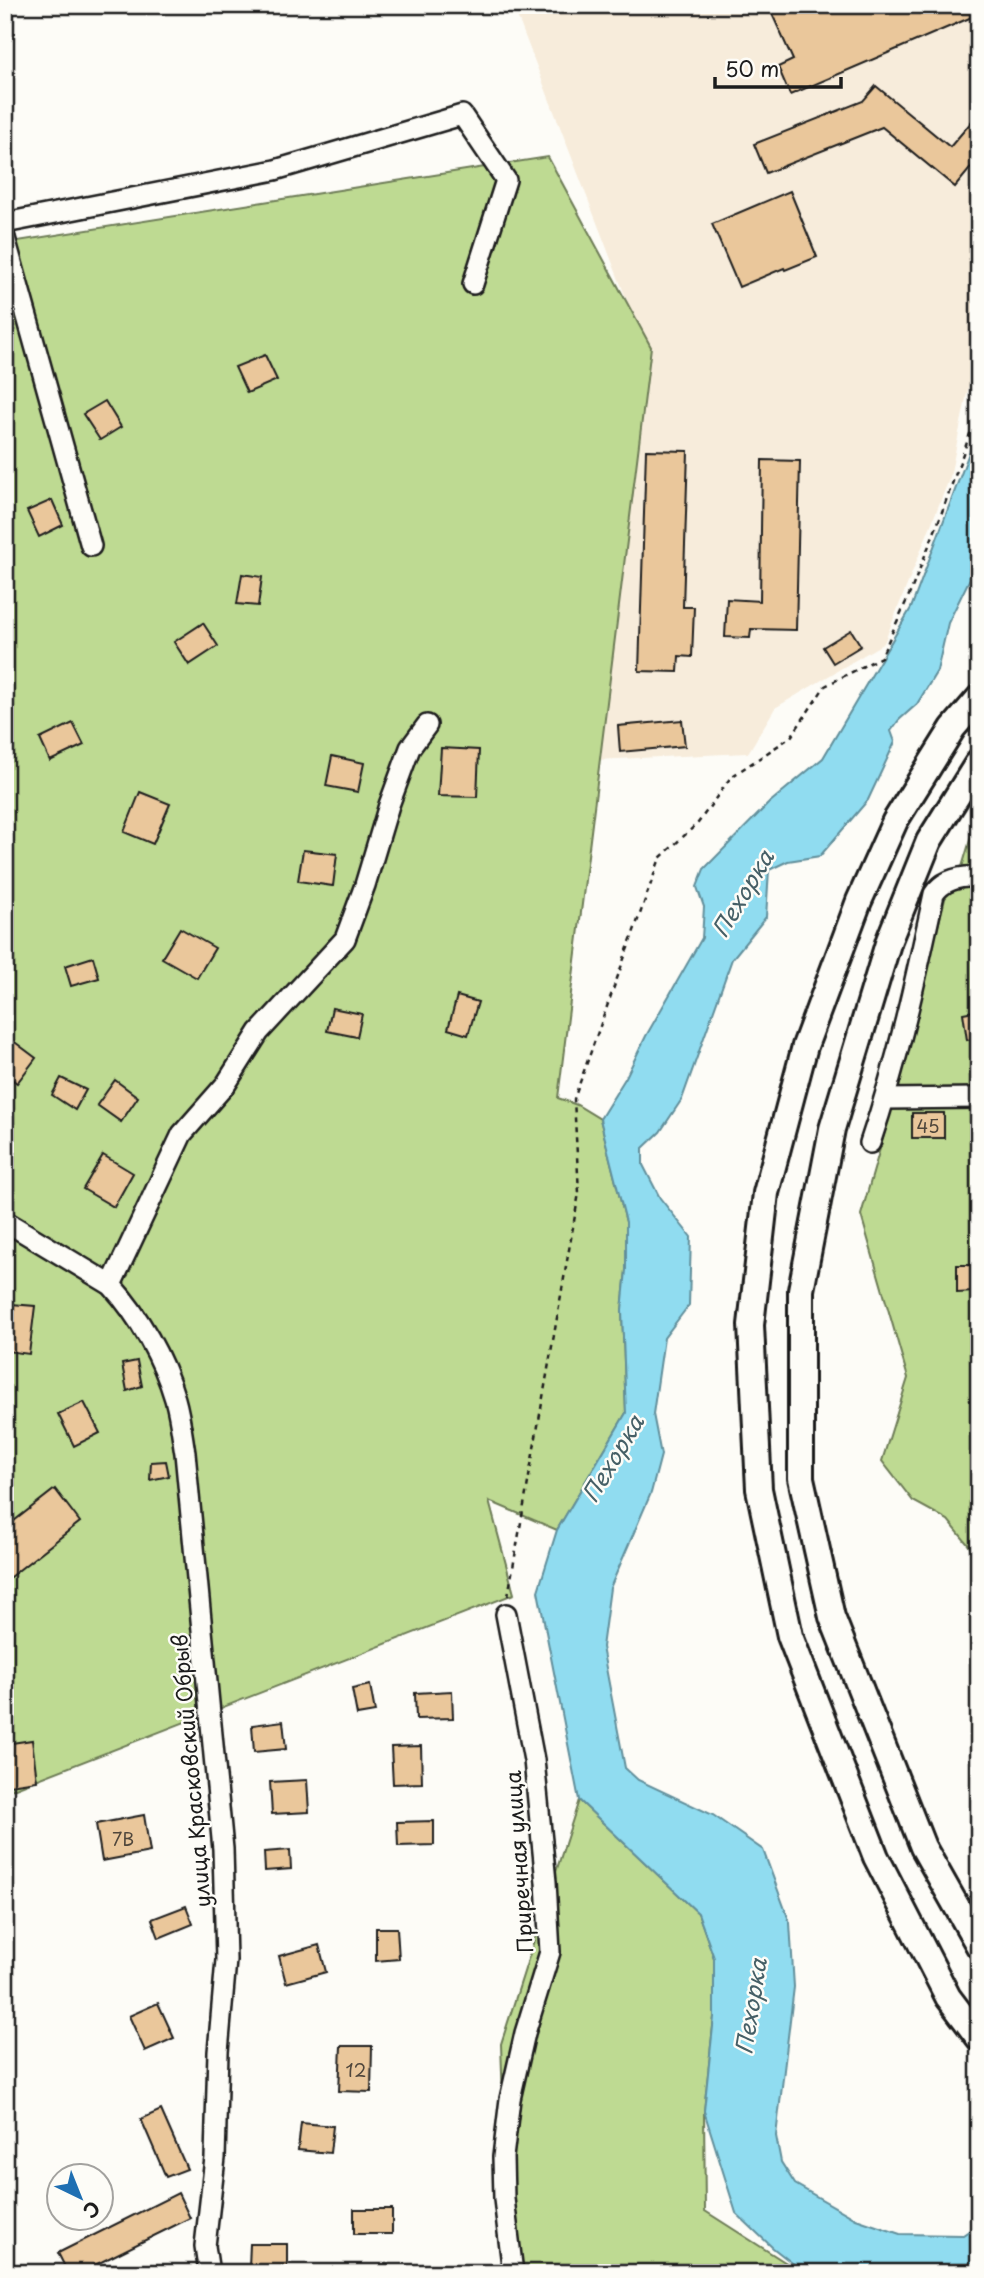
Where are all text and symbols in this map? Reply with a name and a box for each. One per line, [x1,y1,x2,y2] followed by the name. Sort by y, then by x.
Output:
[715,46,841,90] scale bar
[725,52,779,84] text: 50 m
[702,842,782,943] water label: Пехорка
[917,1112,940,1139] house number: 45
[572,1407,652,1508] water label: Пехорка
[162,1633,218,1909] street label: улица Красковский Обрыв
[496,1769,540,1954] street label: Приречная улица
[112,1825,134,1852] house number: 7В
[725,1955,775,2056] water label: Пехорка
[346,2056,366,2083] house number: 12
[46,2162,116,2232] north arrow
[77,2195,107,2225] text: С

